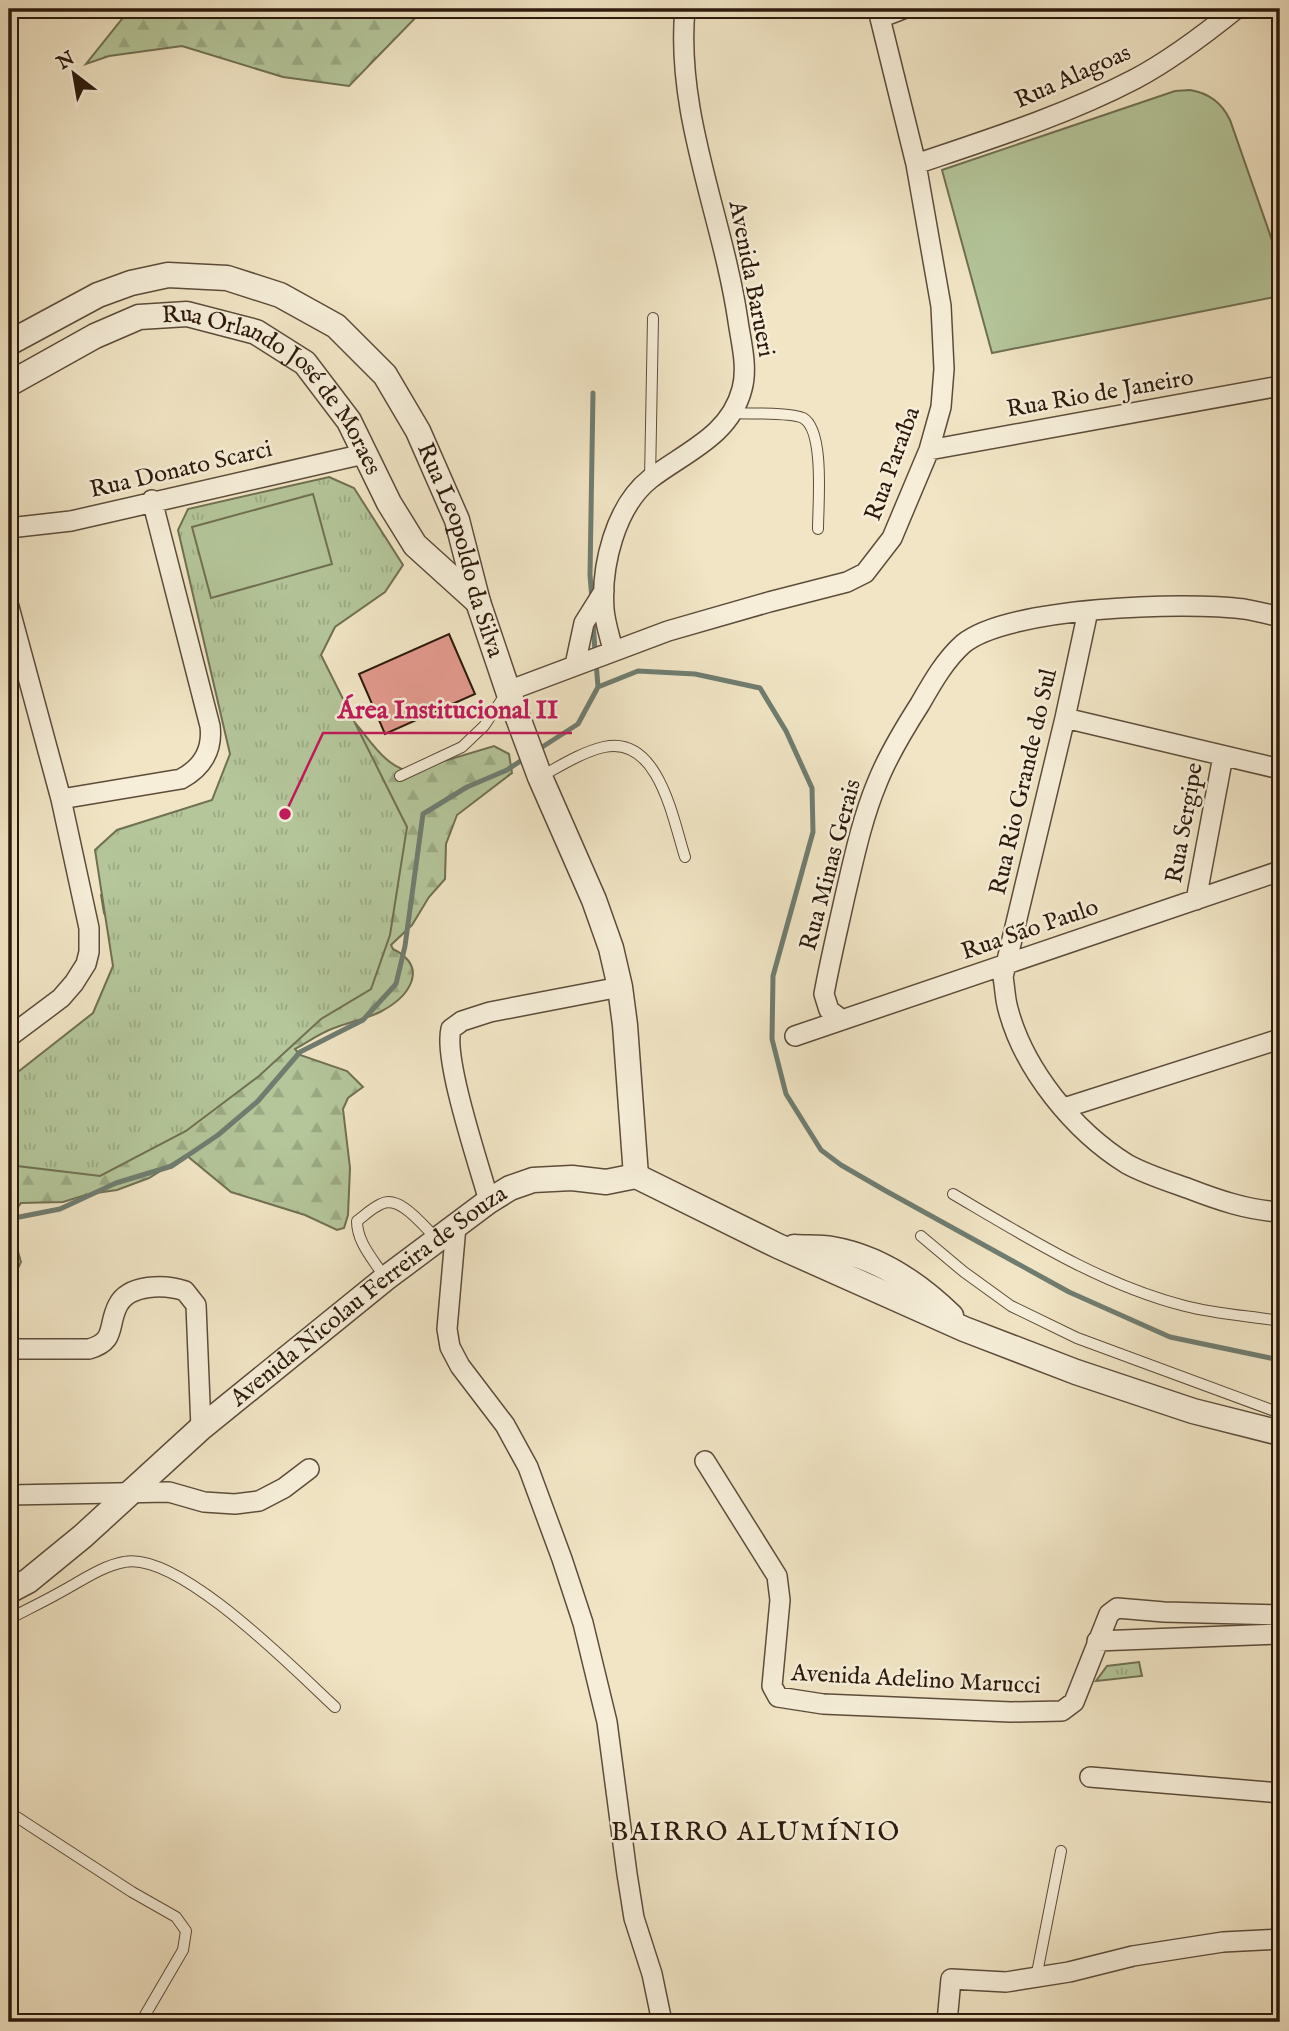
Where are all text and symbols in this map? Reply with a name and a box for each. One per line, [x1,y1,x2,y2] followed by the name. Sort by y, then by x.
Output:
[38,38,108,108] north arrow
[1010,38,1136,116] street label: Rua Alagoas
[52,46,80,76] text: N
[720,197,781,360] street label: Avenida Barueri
[161,298,388,480] street label: Rua Orlando José de Moraes
[1004,362,1196,426] street label: Rua Rio de Janeiro
[858,402,928,525] street label: Rua Paraíba
[87,434,275,506] street label: Rua Donato Scarci
[410,438,511,662] street label: Rua Leopoldo da Silva
[983,665,1065,898] street label: Rua Rio Grande do Sul
[323,686,572,733] callout: Área Institucional II
[337,694,558,727] text: Área Institucional II
[1159,760,1211,886] street label: Rua Sergipe
[793,776,869,954] street label: Rua Minas Gerais
[957,892,1103,968] street label: Rua São Paulo
[223,1178,513,1414] street label: Avenida Nicolau Ferreira de Souza
[789,1658,1042,1702] street label: Avenida Adelino Marucci
[611,1816,901,1849] district label: BAIRRO ALUMÍNIO

